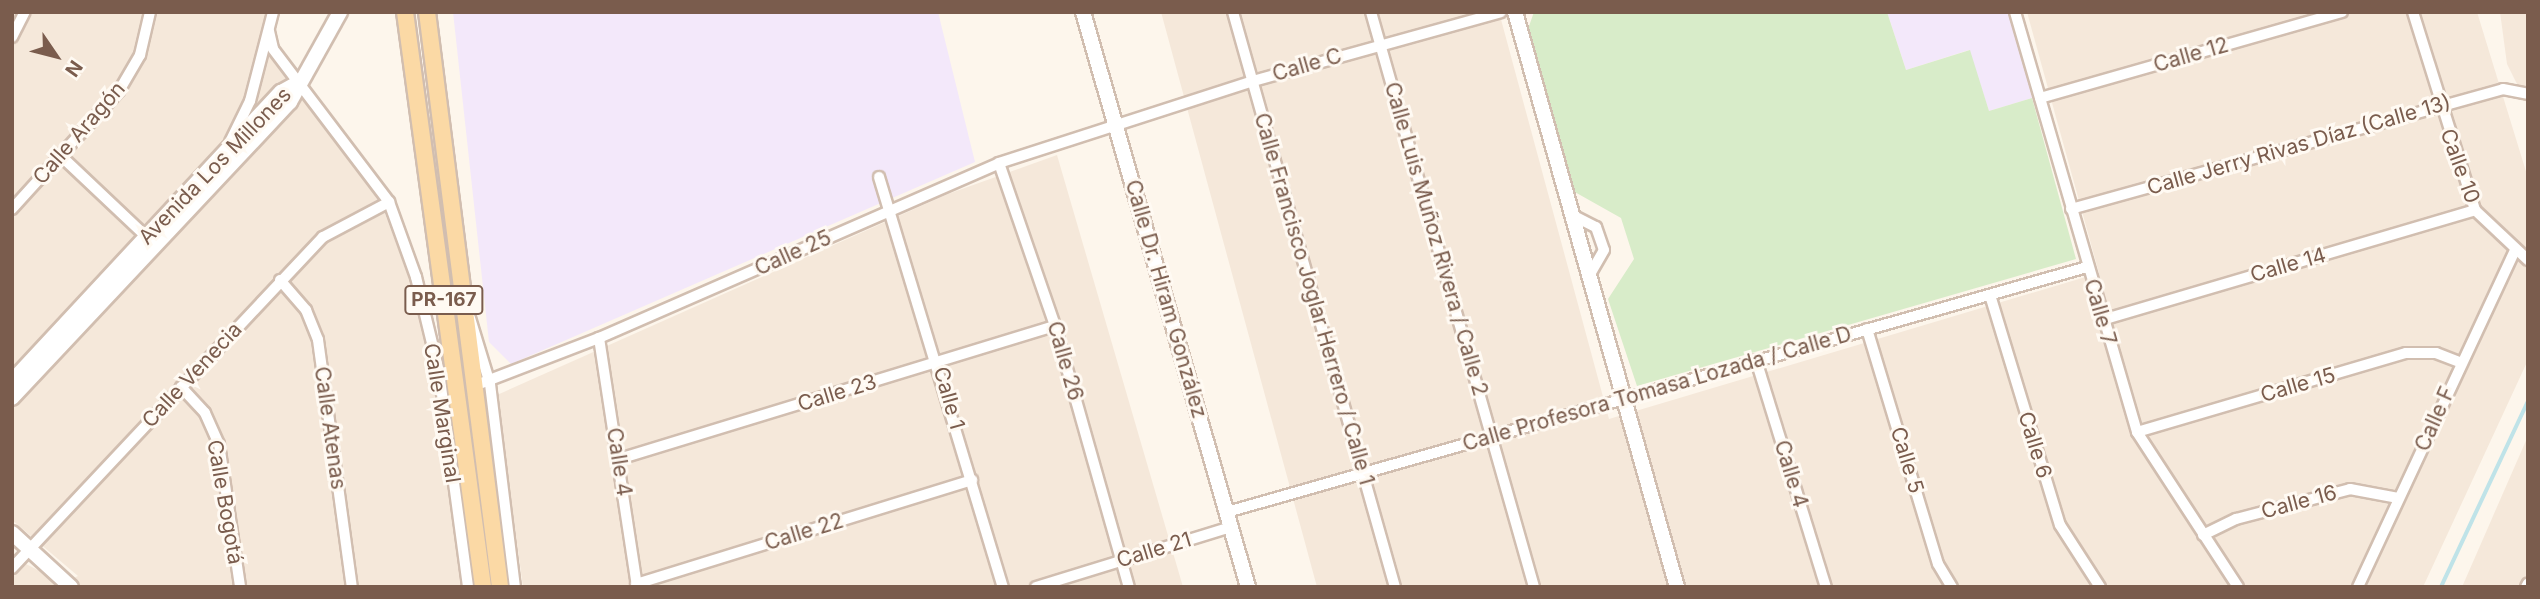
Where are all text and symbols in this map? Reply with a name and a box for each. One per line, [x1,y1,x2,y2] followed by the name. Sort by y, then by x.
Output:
[21,21,91,91] north arrow
[2151,32,2231,78] street label: Calle 12
[1270,43,1344,87] street label: Calle C
[60,56,87,81] text: N
[28,77,130,189] street label: Calle Aragón
[1379,79,1493,399] street label: Calle Luis Muñoz Rivera / Calle 2
[133,82,297,250] street label: Avenida Los Millones
[2144,90,2454,200] street label: Calle Jerry Rivas Díaz (Calle 13)
[1249,110,1379,488] street label: Calle Francisco Joglar Herrero / Calle 1
[2435,125,2485,207] street label: Calle 10
[1120,177,1212,421] street label: Calle Dr. Hiram González
[751,225,835,281] street label: Calle 25
[2247,242,2329,288] street label: Calle 14
[2079,276,2121,348] street label: Calle 7
[404,284,484,316] road number: PR-167
[137,317,247,433] street label: Calle Venecia
[1042,318,1088,404] street label: Calle 26
[1460,321,1854,457] street label: Calle Profesora Tomasa Lozada / Calle D
[419,341,465,485] street label: Calle Marginal
[2258,362,2338,408] street label: Calle 15
[928,364,970,432] street label: Calle 1
[309,365,351,491] street label: Calle Atenas
[794,369,880,417] street label: Calle 23
[2410,383,2460,455] street label: Calle F
[2013,409,2057,481] street label: Calle 6
[1885,424,1929,496] street label: Calle 5
[601,426,637,498] street label: Calle 4
[1769,437,1813,511] street label: Calle 4
[202,438,248,566] street label: Calle Bogotá
[2259,480,2339,524] street label: Calle 16
[762,508,846,556] street label: Calle 22
[1114,527,1194,573] street label: Calle 21

